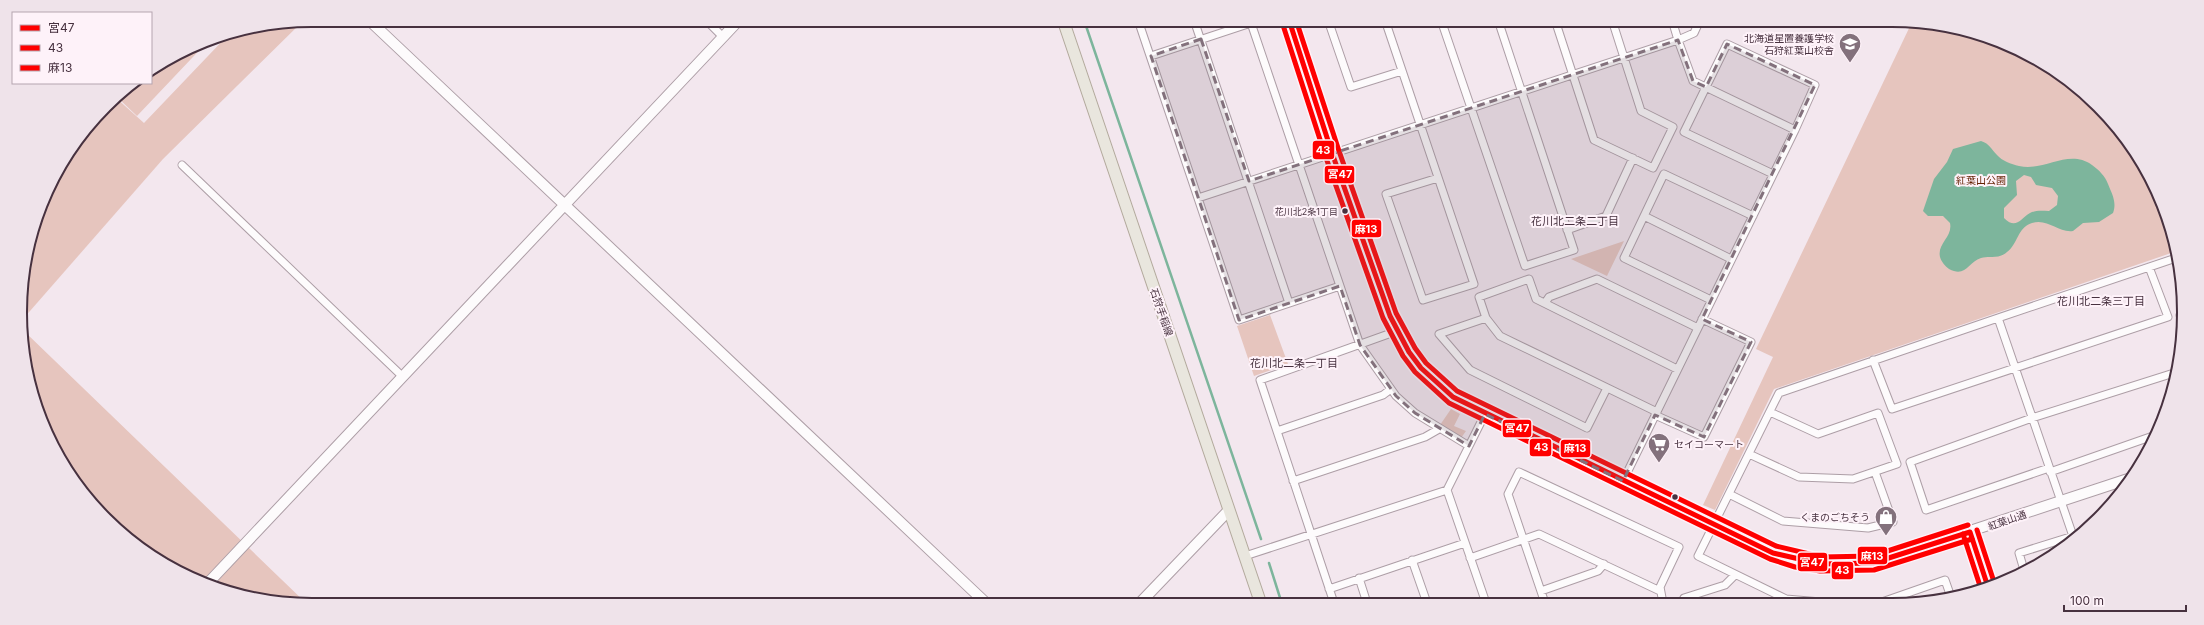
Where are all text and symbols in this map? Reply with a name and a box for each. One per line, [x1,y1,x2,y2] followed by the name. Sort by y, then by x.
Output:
[12,12,152,84] legend
[48,20,75,35] text: 宮47
[1837,31,1863,64] school or university icon: 北海道星置養護学校 石狩紅葉山校舎
[1744,32,1834,56] place label: 北海道星置養護学校 石狩紅葉山校舎
[48,40,63,55] text: 43
[48,60,72,75] text: 麻13
[1312,140,1335,160] line badge: 43
[1316,143,1330,157] text: 43
[1324,165,1355,184] line badge: 宮47
[1328,167,1352,181] text: 宮47
[1956,174,2006,186] park label: 紅葉山公園
[1275,206,1338,217] place label: 花川北2条1丁目
[1340,206,1350,216] marker: 花川北2条1丁目
[1531,214,1619,228] district label: 花川北二条二丁目
[1351,219,1382,238] line badge: 麻13
[1355,222,1377,236] text: 麻13
[1148,286,1176,338] street label: 石狩手稲線
[2057,294,2145,308] district label: 花川北二条三丁目
[1250,356,1338,370] district label: 花川北二条一丁目
[1502,419,1532,438] line badge: 宮47
[1505,421,1529,435] text: 宮47
[1646,431,1672,464] supermarket icon: セイコーマート
[1529,438,1552,457] line badge: 43
[1674,438,1744,450] place label: セイコーマート
[1560,439,1591,458] line badge: 麻13
[1534,440,1548,454] text: 43
[1564,441,1586,455] text: 麻13
[1670,492,1680,502] unlabelled marker
[1873,504,1899,537] shop icon: くまのごちそう
[1986,508,2028,532] street label: 紅葉山通
[1800,511,1870,523] place label: くまのごちそう
[1857,546,1888,565] line badge: 麻13
[1861,549,1883,563] text: 麻13
[1797,552,1828,572] line badge: 宮47
[1800,555,1824,569] text: 宮47
[1831,561,1854,580] line badge: 43
[1835,563,1849,577] text: 43
[2064,587,2186,613] scale bar
[2070,593,2104,608] text: 100 m

